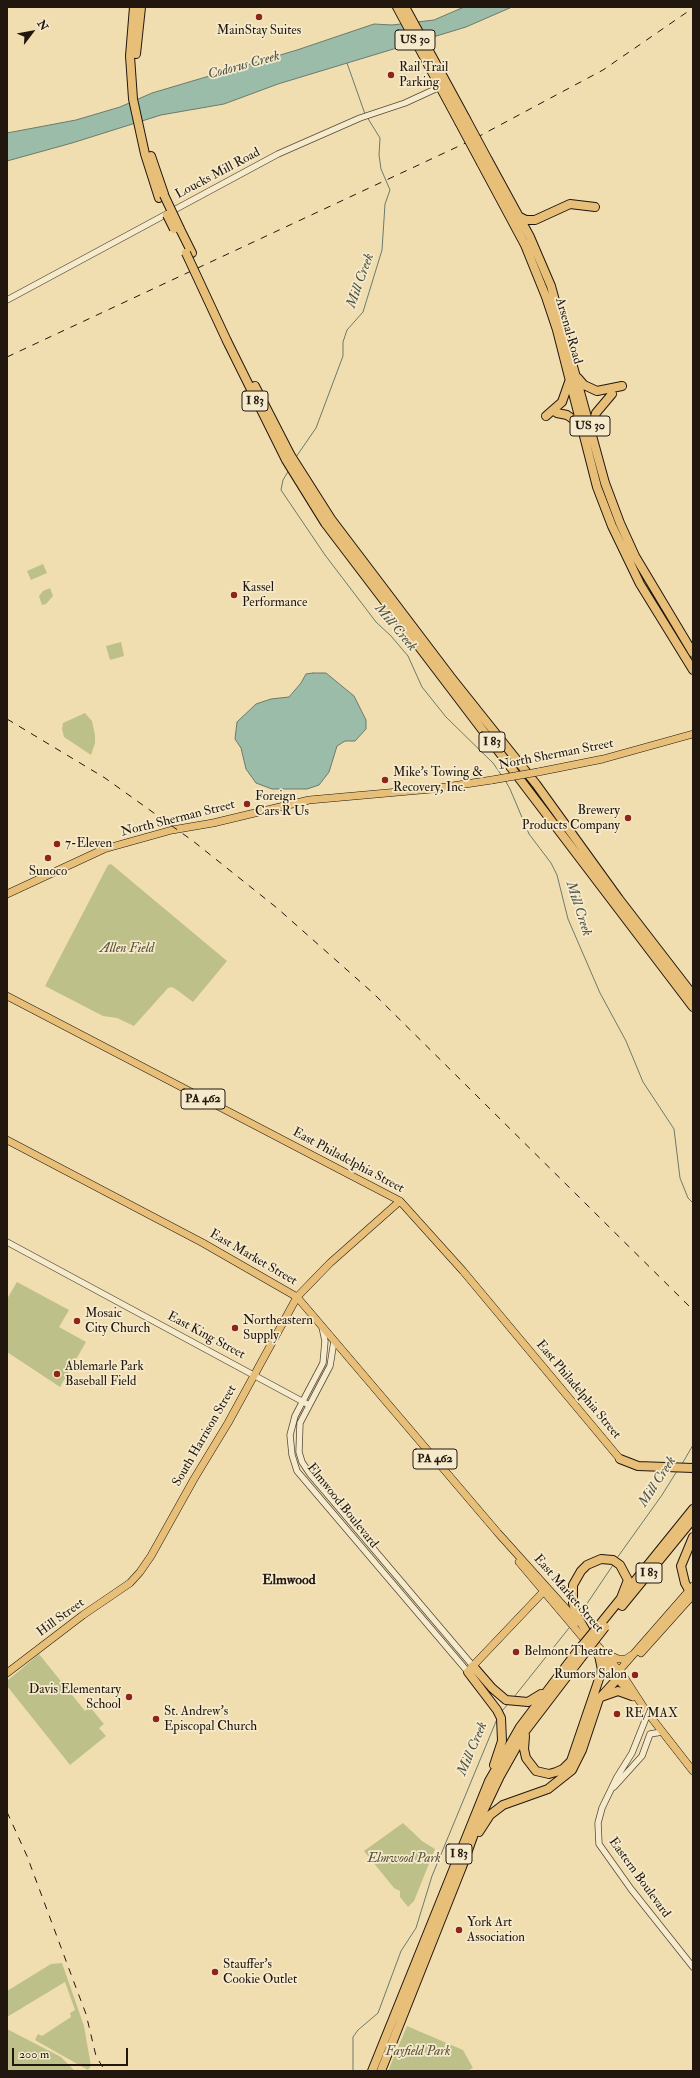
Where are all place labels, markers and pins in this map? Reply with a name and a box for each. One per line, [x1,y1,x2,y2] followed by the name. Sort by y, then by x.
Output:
[254,12,264,22] marker: MainStay Suites
[217,23,301,39] place label: MainStay Suites
[399,60,448,91] place label: Rail Trail Parking
[386,70,396,80] marker: Rail Trail Parking
[242,580,308,611] place label: Kassel Performance
[229,590,239,600] marker: Kassel Performance
[393,765,483,796] place label: Mike's Towing & Recovery, Inc.
[380,775,390,785] marker: Mike's Towing & Recovery, Inc.
[255,789,309,820] place label: Foreign Cars R Us
[242,799,252,809] marker: Foreign Cars R Us
[522,803,620,834] place label: Brewery Products Company
[623,813,633,823] marker: Brewery Products Company
[65,836,112,852] place label: 7-Eleven
[52,839,62,849] marker: 7-Eleven
[43,853,53,863] marker: Sunoco
[29,864,67,880] place label: Sunoco
[85,1306,150,1337] place label: Mosaic City Church
[243,1313,313,1344] place label: Northeastern Supply
[72,1316,82,1326] marker: Mosaic City Church
[230,1323,240,1333] marker: Northeastern Supply
[65,1359,144,1390] place label: Ablemarle Park Baseball Field
[52,1369,62,1379] marker: Ablemarle Park Baseball Field
[524,1644,613,1660] place label: Belmont Theatre
[511,1647,521,1657] marker: Belmont Theatre
[554,1667,627,1683] place label: Rumors Salon
[630,1670,640,1680] marker: Rumors Salon
[29,1682,121,1713] place label: Davis Elementary School
[124,1692,134,1702] marker: Davis Elementary School
[164,1704,257,1735] place label: St. Andrew's Episcopal Church
[625,1706,678,1722] place label: RE/MAX
[612,1709,622,1719] marker: RE/MAX
[151,1714,161,1724] marker: St. Andrew's Episcopal Church
[467,1915,525,1946] place label: York Art Association
[454,1925,464,1935] marker: York Art Association
[223,1957,297,1988] place label: Stauffer's Cookie Outlet
[210,1967,220,1977] marker: Stauffer's Cookie Outlet

